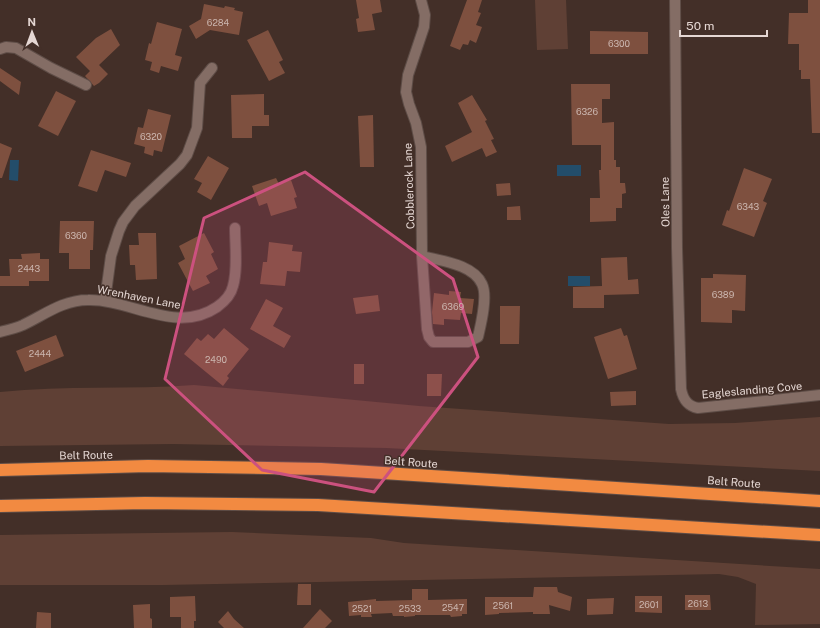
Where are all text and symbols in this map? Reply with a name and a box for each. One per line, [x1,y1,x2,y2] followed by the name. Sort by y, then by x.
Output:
[12,12,52,52] north arrow
[680,12,767,38] scale bar
[27,16,36,28] text: N
[207,17,230,28] house number: 6284
[686,19,714,33] text: 50 m
[608,38,631,49] house number: 6300
[576,106,598,117] house number: 6326
[140,131,163,142] house number: 6320
[401,143,417,229] street label: Cobblerock Lane
[659,177,671,227] street label: Oles Lane
[737,201,760,212] house number: 6343
[65,230,88,241] house number: 6360
[18,263,40,274] house number: 2443
[96,283,182,311] street label: Wrenhaven Lane
[712,289,735,300] house number: 6389
[442,301,465,312] house number: 6369
[29,348,52,359] house number: 2444
[205,354,228,365] house number: 2490
[701,380,803,400] street label: Eagleslanding Cove
[59,449,113,461] street label: Belt Route
[384,454,438,470] street label: Belt Route
[707,474,761,490] street label: Belt Route
[688,598,708,609] house number: 2613
[639,599,659,610] house number: 2601
[493,600,513,611] house number: 2561
[442,602,464,613] house number: 2547
[352,603,372,614] house number: 2521
[399,603,422,614] house number: 2533

